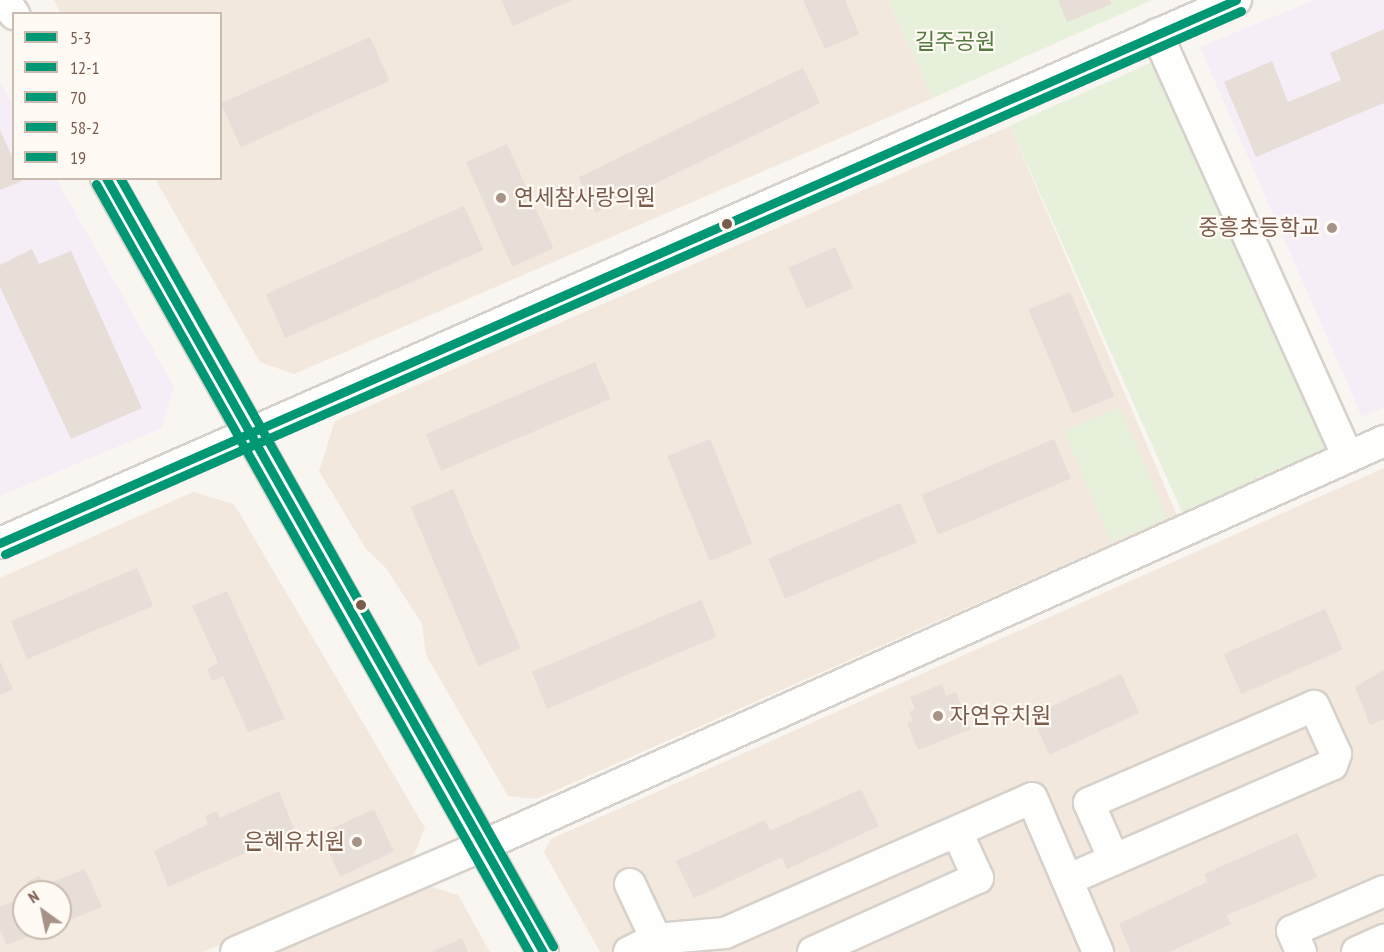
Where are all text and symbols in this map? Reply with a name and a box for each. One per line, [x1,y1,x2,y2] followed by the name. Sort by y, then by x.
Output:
[12,12,222,180] legend
[70,26,91,49] text: 5-3
[915,29,995,55] park label: 길주공원
[70,56,100,79] text: 12-1
[70,86,86,109] text: 70
[70,116,100,139] text: 58-2
[70,146,86,169] text: 19
[514,185,656,211] place label: 연세참사랑의원
[492,189,510,207] marker: 연세참사랑의원
[1199,215,1320,241] place label: 중흥초등학교
[721,218,733,230] unlabelled marker
[1325,221,1339,235] marker: 중흥초등학교
[355,599,367,611] unlabelled marker
[950,703,1051,729] place label: 자연유치원
[931,709,945,723] marker: 자연유치원
[244,829,345,855] place label: 은혜유치원
[350,835,364,849] marker: 은혜유치원
[12,880,72,940] north arrow
[24,886,42,907] text: N

